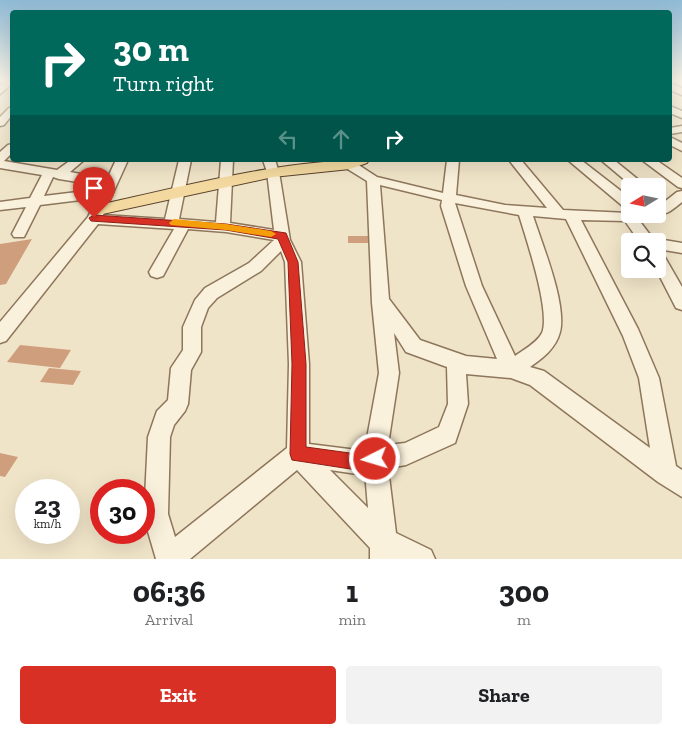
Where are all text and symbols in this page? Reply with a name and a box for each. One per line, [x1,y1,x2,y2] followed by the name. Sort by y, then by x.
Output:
[113,28,189,70] text: 30 m
[30,30,95,95] icon: right
[113,70,214,97] text: Turn right
[274,125,302,153] icon: left
[327,125,355,153] icon: ahead
[380,125,408,153] icon: right
[73,167,115,218] pin
[80,174,108,202] icon: arrive
[621,178,666,222] north arrow
[621,178,666,278] map controls
[621,233,666,278] button: search
[348,432,400,484] position arrow
[90,479,155,544] speed limit sign: 30
[34,490,61,520] text: 23
[34,517,61,531] text: km/h
[133,574,206,610] text: 06:36
[346,574,358,610] text: 1
[499,574,549,610] text: 300
[145,610,193,629] text: Arrival
[338,610,366,629] text: min
[517,610,531,629] text: m
[20,666,336,724] button: Exit
[346,666,662,724] button: Share

